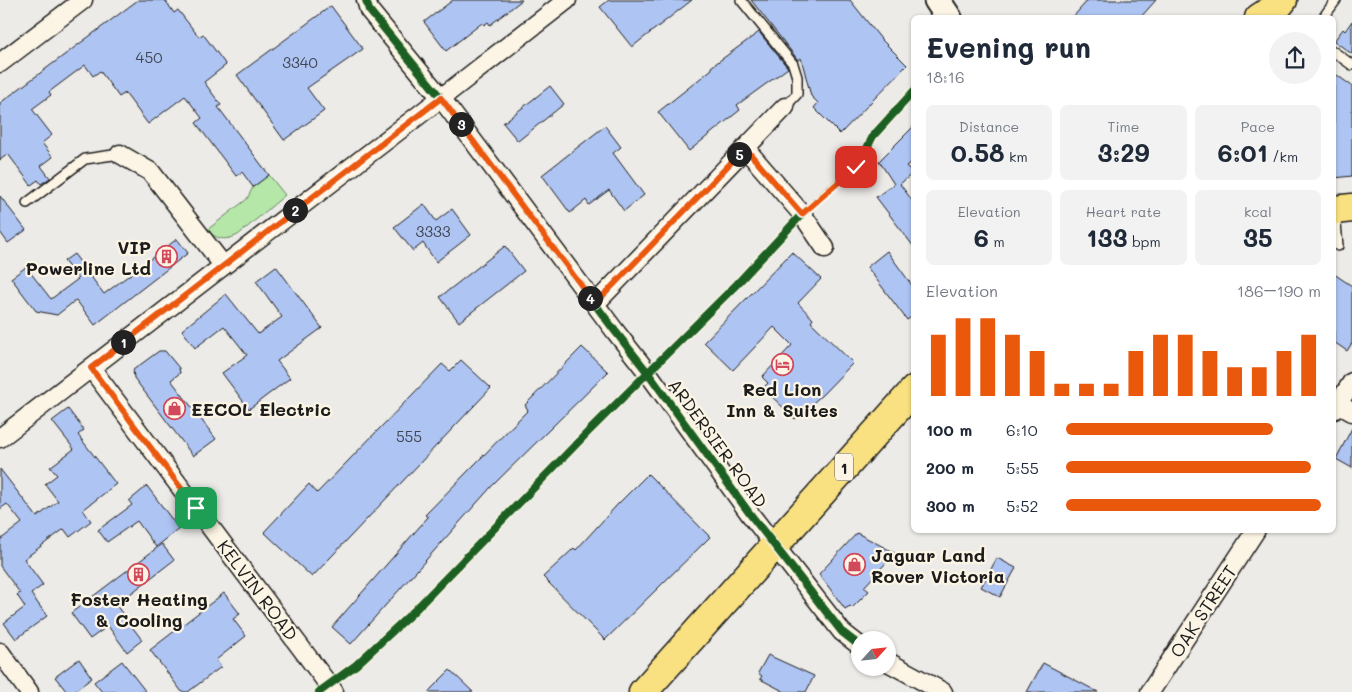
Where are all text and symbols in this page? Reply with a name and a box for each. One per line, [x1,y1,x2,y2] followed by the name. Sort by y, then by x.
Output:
[926,29,1091,65] text: Evening run
[1269,32,1321,84] button: share
[136,47,162,67] house number: 450
[282,52,318,72] house number: 3340
[926,66,965,87] text: 18:16
[448,112,474,136] pin: 3
[457,115,466,134] text: 3
[959,117,1019,136] text: Distance
[1108,117,1139,136] text: Time
[1241,117,1275,136] text: Pace
[951,136,1005,168] text: 0.58
[1098,136,1149,168] text: 3:29
[1218,136,1268,168] text: 6:01
[726,142,752,166] pin: 5
[735,145,744,164] text: 5
[835,146,877,188] pin
[1005,147,1028,166] text: km
[1268,147,1298,166] text: /km
[842,153,870,181] icon: check
[282,198,308,222] pin: 2
[292,201,299,220] text: 2
[958,202,1021,221] text: Elevation
[1086,202,1161,221] text: Heart rate
[1244,202,1272,221] text: kcal
[415,221,451,241] house number: 3333
[974,221,989,253] text: 6
[1086,221,1127,253] text: 133
[1243,221,1273,253] text: 35
[989,232,1005,251] text: m
[1127,232,1161,251] text: bpm
[26,235,151,280] place label: VIP Powerline Ltd
[155,245,179,269] building icon: VIP Powerline Ltd
[926,280,998,301] text: Elevation
[1237,280,1321,301] text: 186–190 m
[578,286,602,310] pin: 4
[586,289,595,308] text: 4
[110,330,136,354] pin: 1
[120,333,127,352] text: 1
[770,352,794,376] hotel icon: Red Lion Inn & Suites
[663,373,773,513] street label: ARDERSIER ROAD
[726,377,838,422] place label: Red Lion Inn & Suites
[163,397,187,421] shop icon: EECOL Electric
[191,397,331,421] place label: EECOL Electric
[926,419,972,440] text: 100 m
[1006,419,1038,440] text: 6:10
[396,426,422,446] house number: 555
[835,454,853,481] road number: 1
[926,457,974,478] text: 200 m
[1006,457,1039,478] text: 5:55
[175,487,217,529] pin
[182,494,210,522] icon: arrive
[926,495,975,516] text: 300 m
[1006,495,1039,516] text: 5:52
[212,535,304,645] street label: KELVIN ROAD
[871,543,1005,588] place label: Jaguar Land Rover Victoria
[843,553,867,577] shop icon: Jaguar Land Rover Victoria
[1164,560,1242,662] street label: OAK STREET
[127,562,151,586] building icon: Foster Heating & Cooling
[70,587,208,632] place label: Foster Heating & Cooling
[851,631,896,676] north arrow
[851,631,896,676] map controls

